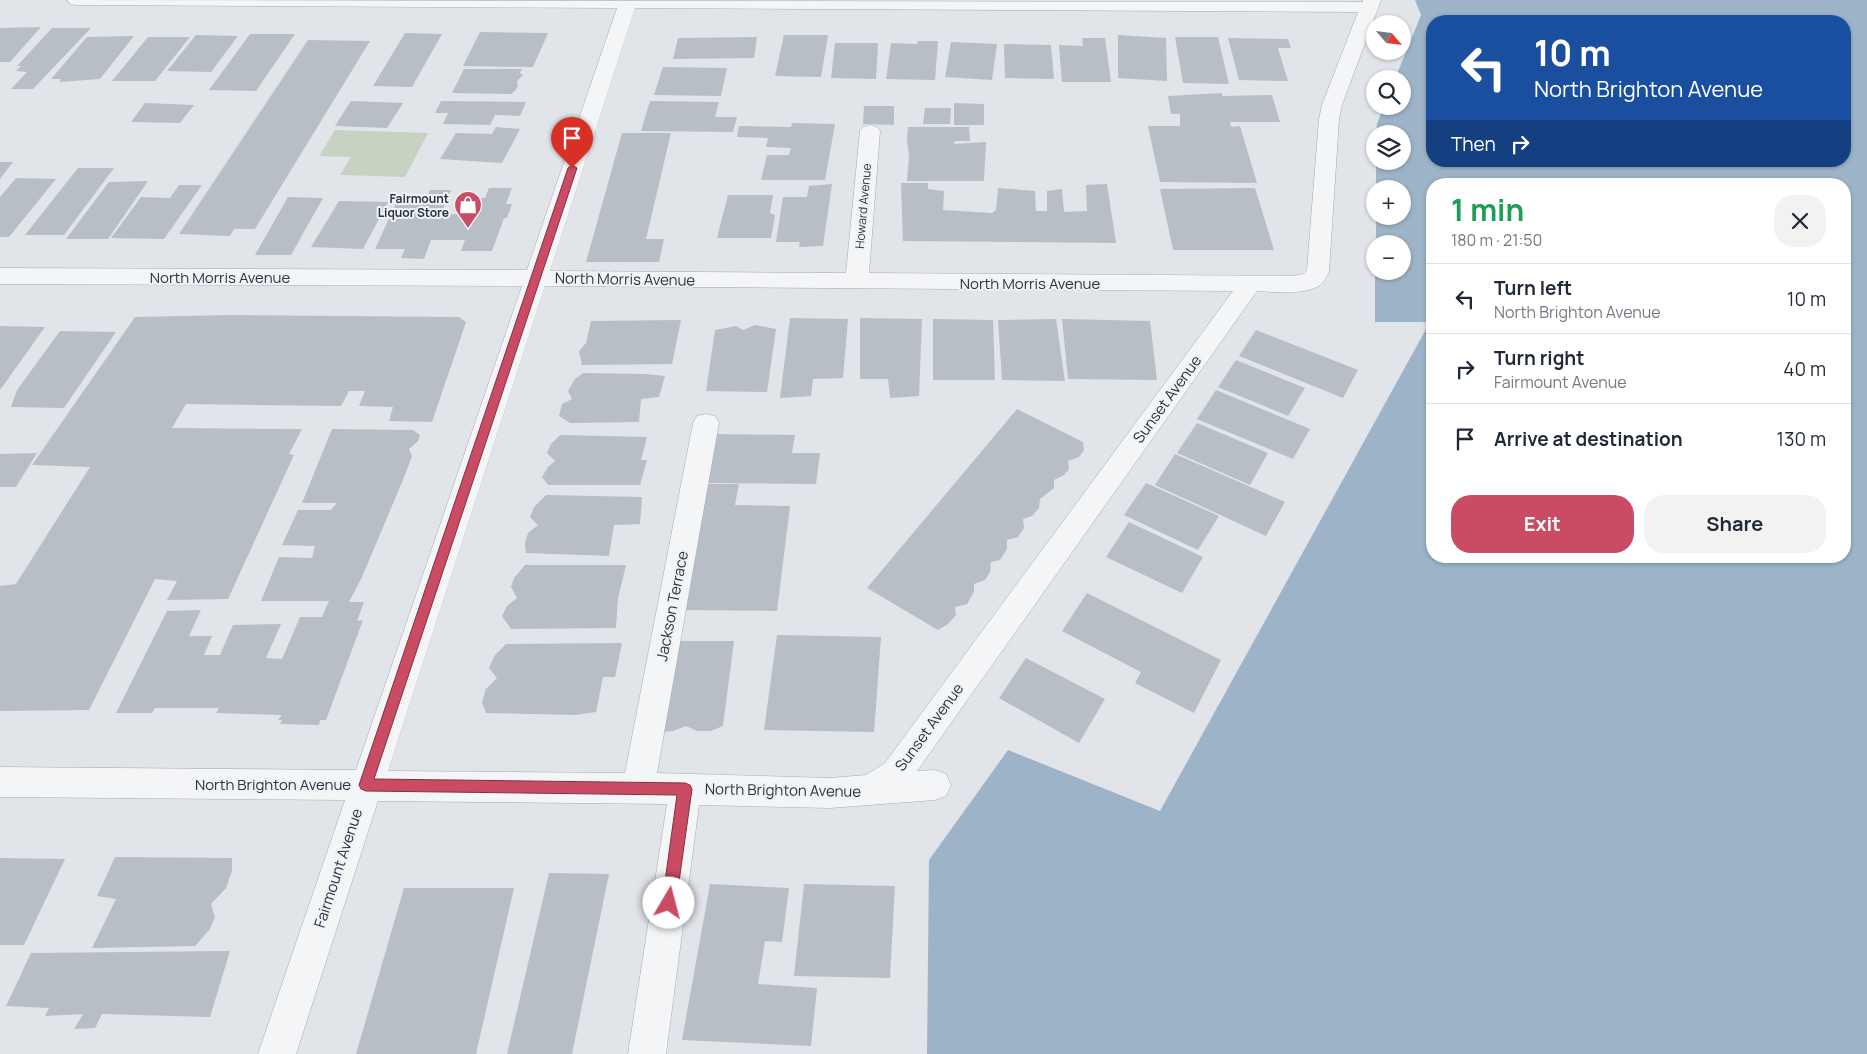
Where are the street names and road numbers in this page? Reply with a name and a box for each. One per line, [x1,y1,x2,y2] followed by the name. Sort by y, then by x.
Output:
[851,163,875,249] street label: Howard Avenue
[150,267,290,288] street label: North Morris Avenue
[555,267,696,291] street label: North Morris Avenue
[960,273,1100,294] street label: North Morris Avenue
[1128,351,1206,447] street label: Sunset Avenue
[651,549,693,663] street label: Jackson Terrace
[890,679,968,775] street label: Sunset Avenue
[195,774,351,795] street label: North Brighton Avenue
[705,778,862,802] street label: North Brighton Avenue
[309,805,367,930] street label: Fairmount Avenue

